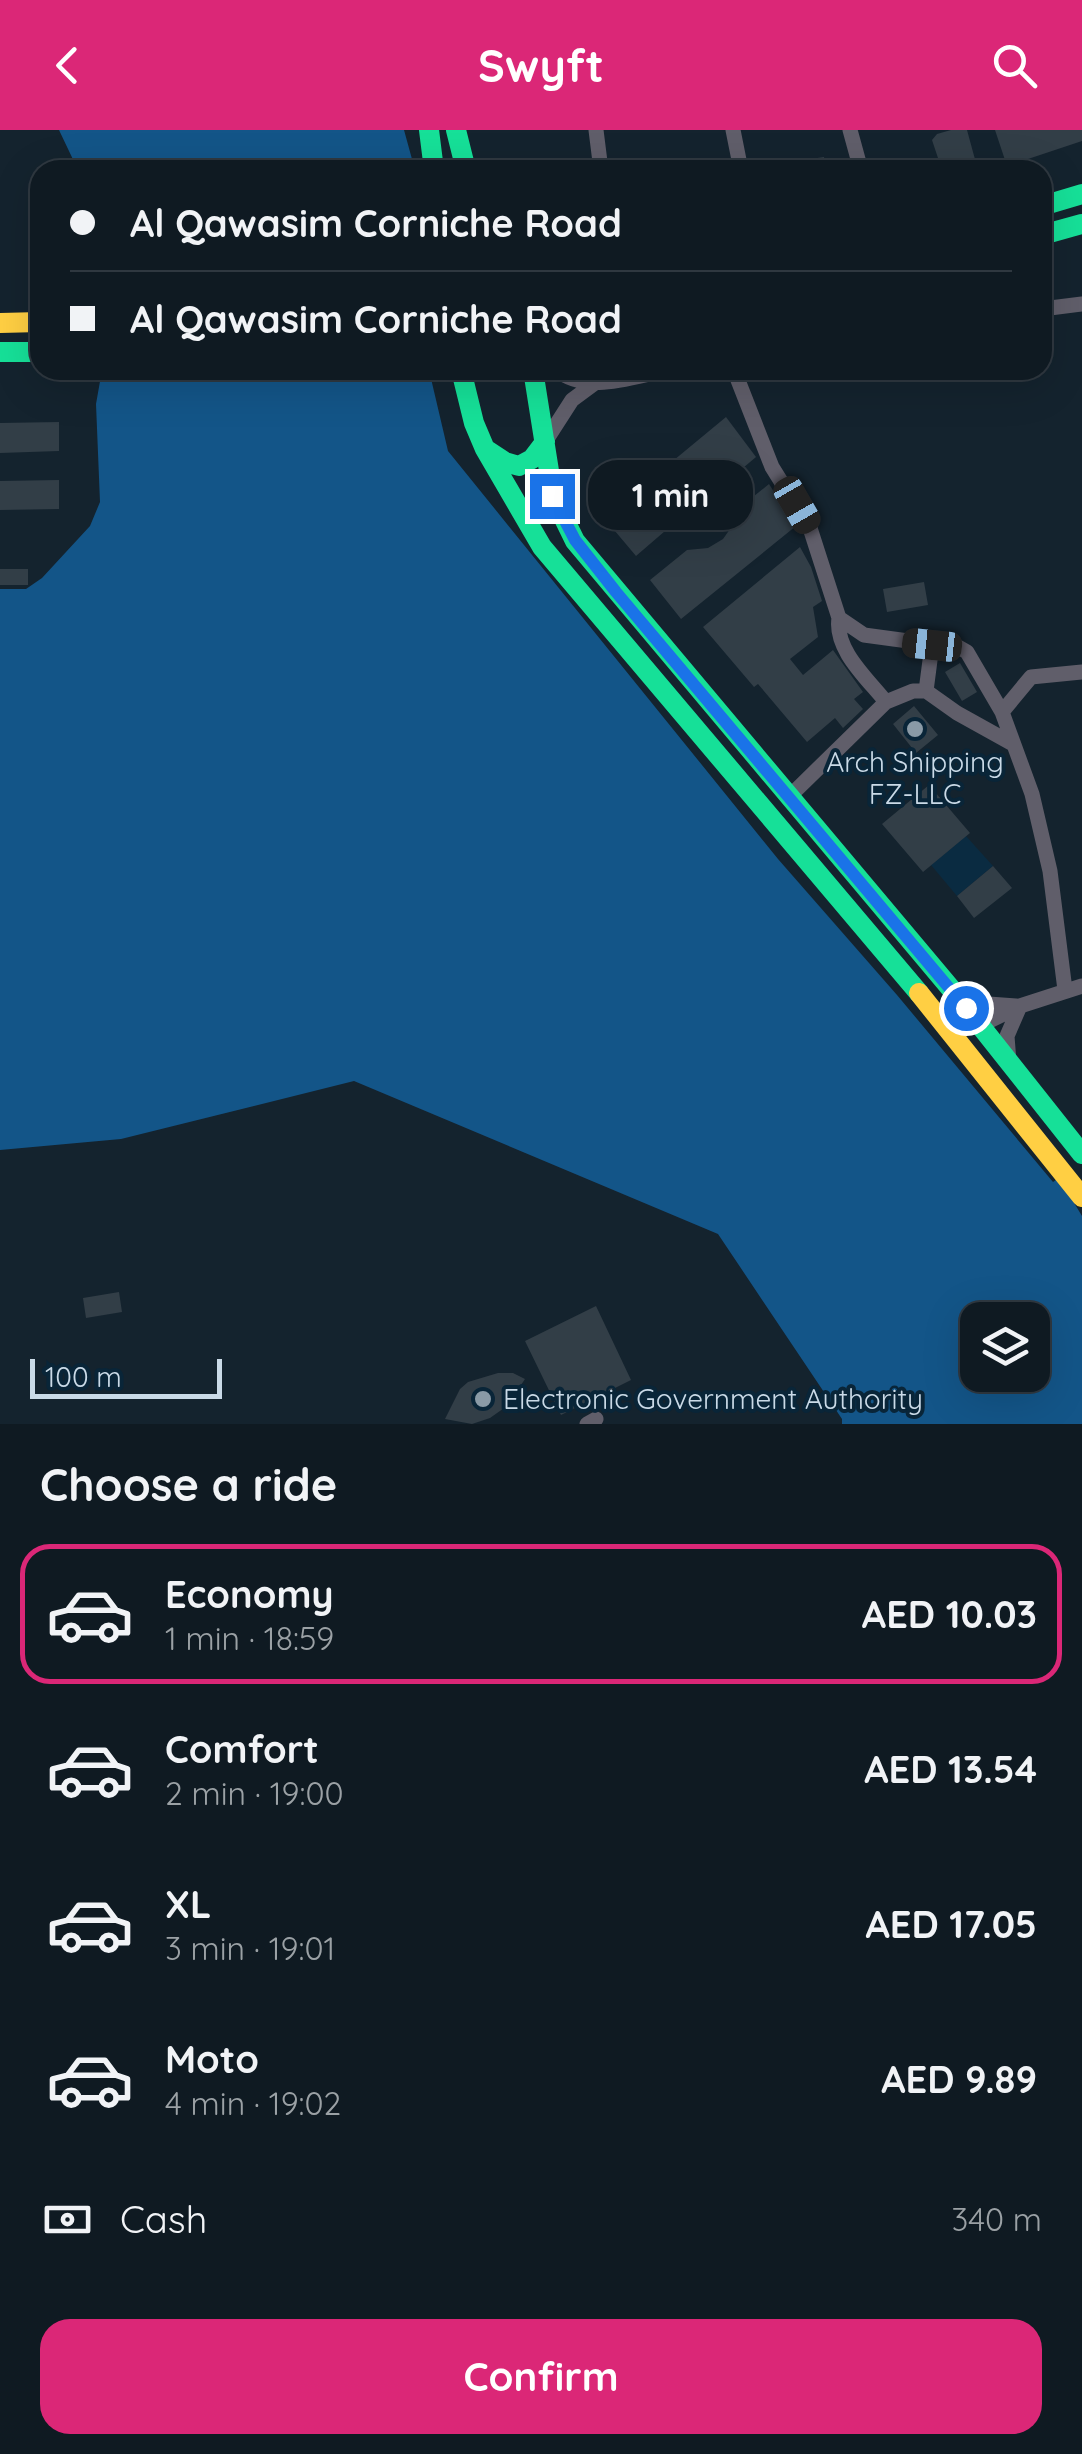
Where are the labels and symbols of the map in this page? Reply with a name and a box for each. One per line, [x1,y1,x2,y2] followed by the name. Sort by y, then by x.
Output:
[587,461,752,531] callout: 1 min
[769,472,825,538] car
[530,474,575,519] route end
[901,627,963,663] car
[904,718,926,740] marker: Arch Shipping FZ-LLC
[826,744,1004,811] place label: Arch Shipping FZ-LLC
[944,986,989,1031] route start
[30,1354,222,1398] scale bar
[503,1381,923,1416] place label: Electronic Government Authority
[472,1388,494,1410] marker: Electronic Government Authority

